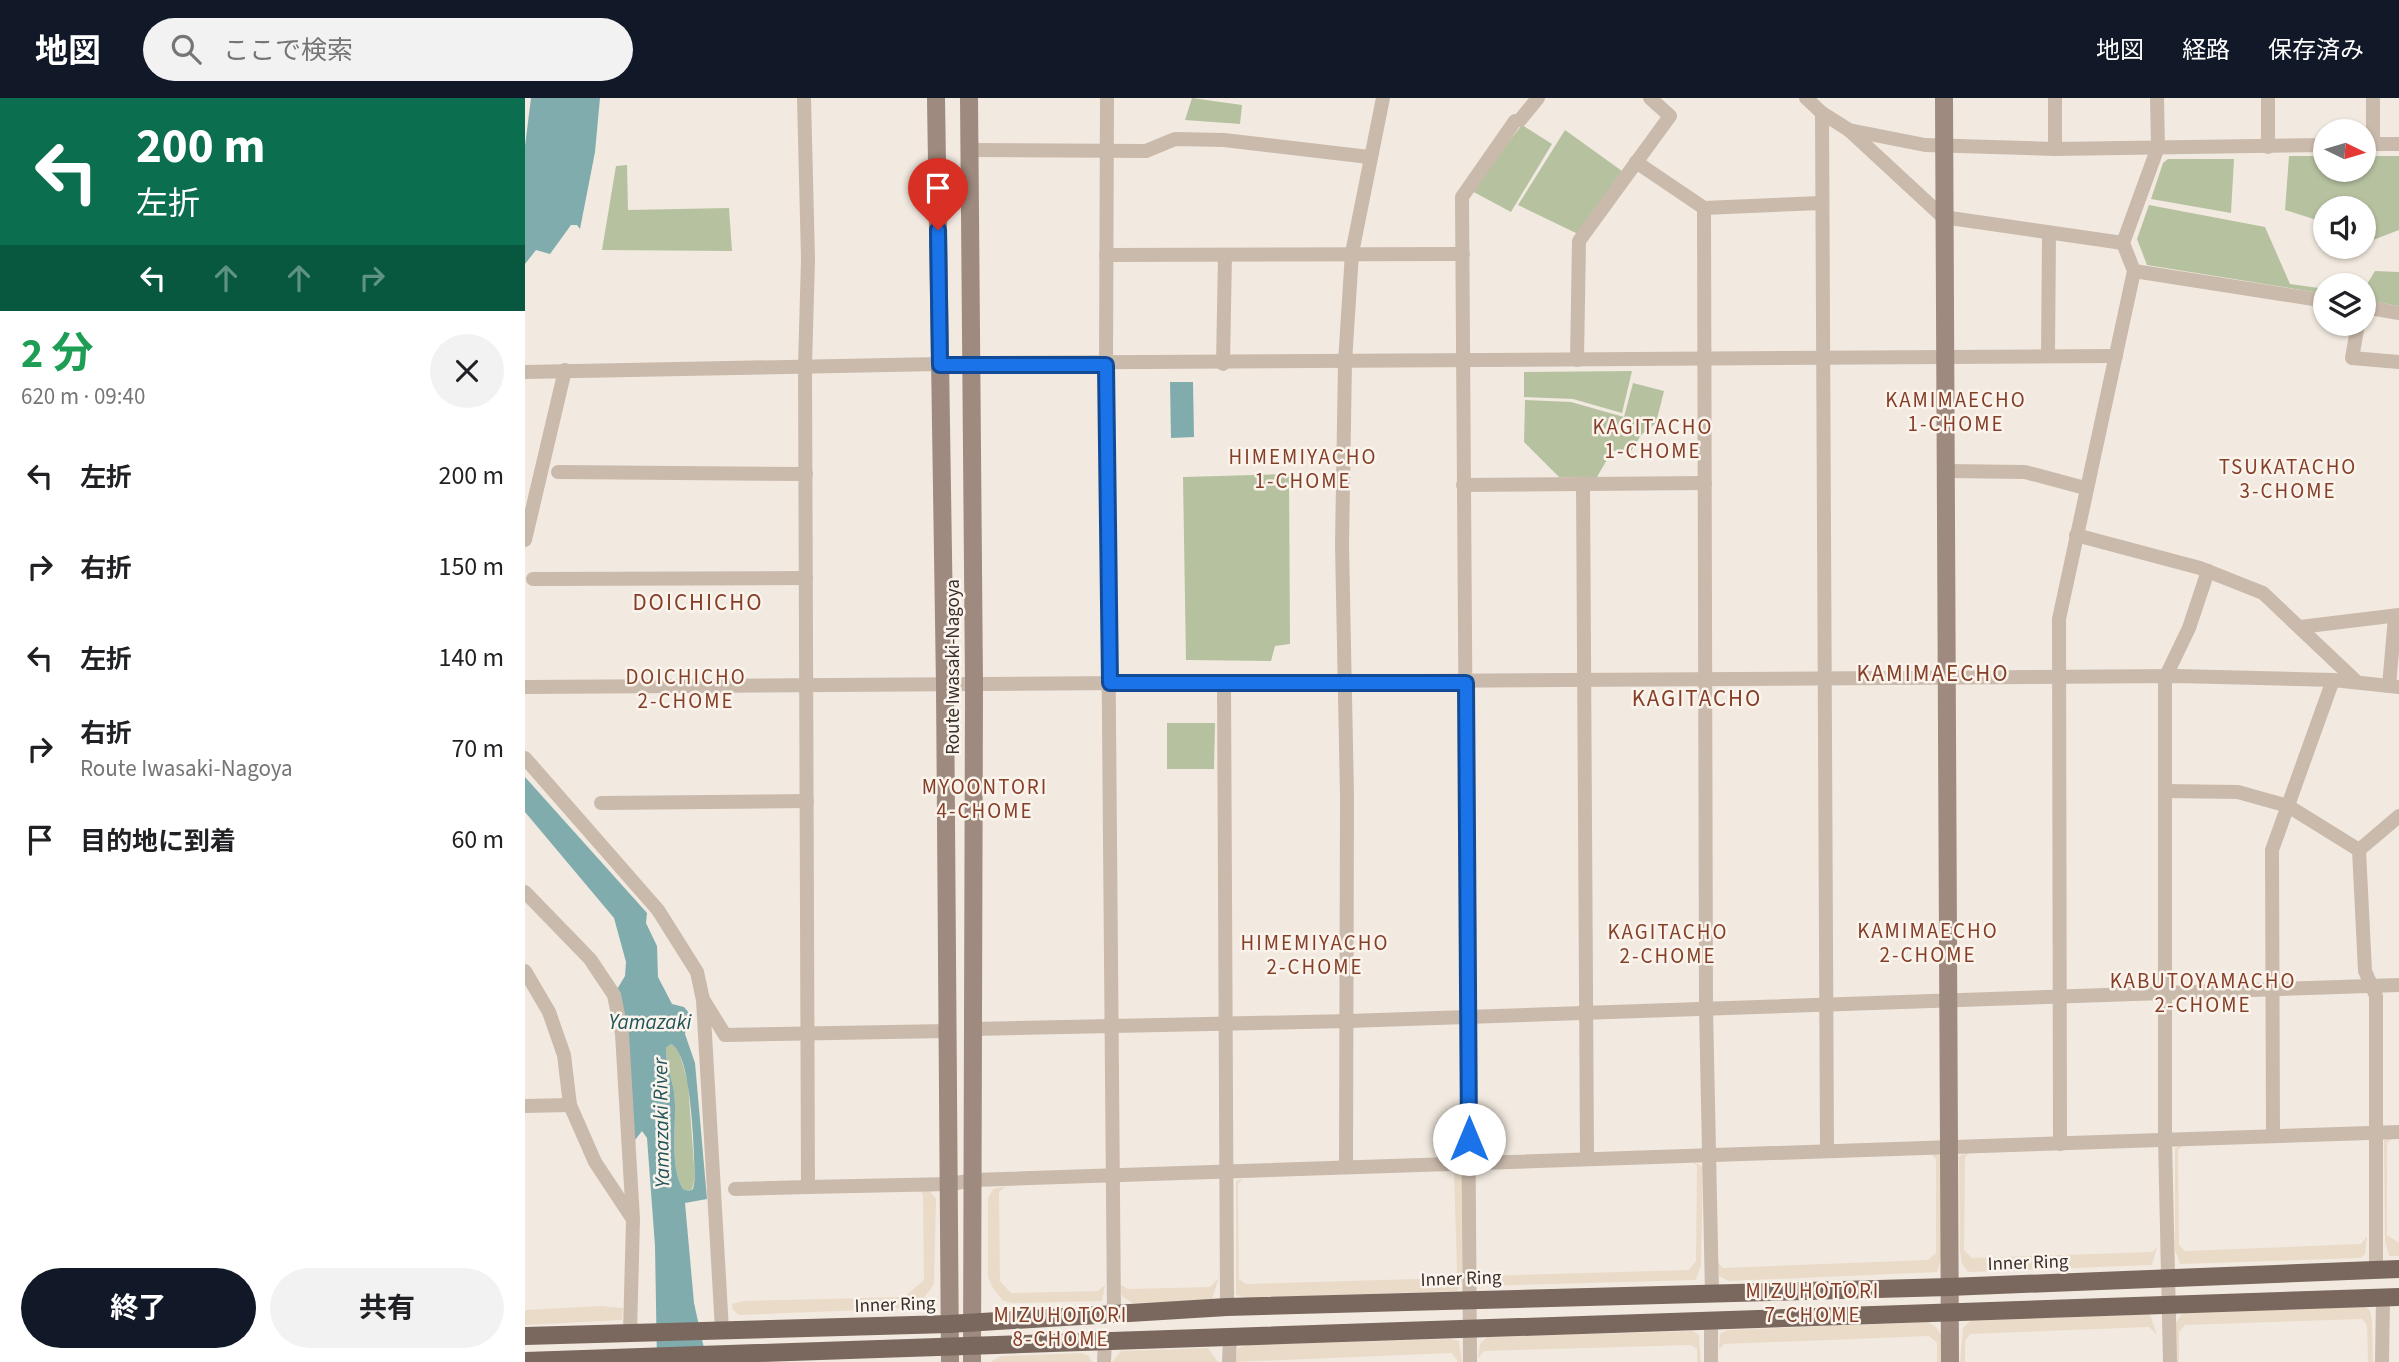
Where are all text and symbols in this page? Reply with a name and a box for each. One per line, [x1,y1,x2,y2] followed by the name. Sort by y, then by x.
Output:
[143,18,633,81] search box
[35,28,101,75] text: 地図
[167,30,205,68] icon: search
[223,32,353,69] text: ここで検索
[2096,33,2144,68] text: 地図
[2182,33,2230,68] text: 経路
[2268,33,2364,68] text: 保存済み
[136,112,265,182] text: 200 m
[2313,119,2377,182] north arrow
[2313,119,2376,336] map controls
[21,126,112,217] icon: left
[908,158,968,230] pin
[919,169,957,207] icon: arrive
[136,181,200,227] text: 左折
[2313,196,2376,259] button: sound
[134,259,172,297] icon: left
[207,259,245,297] icon: ahead
[280,259,318,297] icon: ahead
[353,259,391,297] icon: right
[2313,273,2376,336] button: layers
[21,324,94,384] text: 2 分
[430,334,504,408] button: close
[21,380,145,413] text: 620 m · 09:40
[1885,385,2027,439] district label: KAMIMAECHO 1-CHOME
[1593,412,1713,466] district label: KAGITACHO 1-CHOME
[1229,442,1377,496] district label: HIMEMIYACHO 1-CHOME
[2219,452,2357,506] district label: TSUKATACHO 3-CHOME
[21,457,59,495] icon: left
[438,457,504,494] text: 200 m
[80,459,132,496] text: 左折
[21,548,59,586] icon: right
[438,548,504,585] text: 150 m
[80,550,132,587] text: 右折
[940,579,967,755] street label: Route Iwasaki-Nagoya
[632,586,764,619] district label: DOICHICHO
[21,639,59,677] icon: left
[438,639,504,676] text: 140 m
[80,641,132,678] text: 左折
[1856,657,2010,690] district label: KAMIMAECHO
[625,662,747,716] district label: DOICHICHO 2-CHOME
[1632,682,1762,715] district label: KAGITACHO
[80,715,132,752] text: 右折
[21,730,59,768] icon: right
[451,730,504,767] text: 70 m
[80,752,293,785] text: Route Iwasaki-Nagoya
[922,772,1048,826] district label: MYOONTORI 4-CHOME
[21,821,59,859] icon: arrive
[451,821,504,858] text: 60 m
[80,823,236,860] text: 目的地に到着
[1857,916,1999,970] district label: KAMIMAECHO 2-CHOME
[1608,917,1728,971] district label: KAGITACHO 2-CHOME
[1241,928,1389,982] district label: HIMEMIYACHO 2-CHOME
[2110,966,2296,1020] district label: KABUTOYAMACHO 2-CHOME
[609,1007,692,1037] water label: Yamazaki
[645,1057,677,1188] water label: Yamazaki River
[1432,1102,1506,1176] position arrow
[1987,1248,2069,1278] street label: Inner Ring
[1420,1264,1502,1294] street label: Inner Ring
[21,1268,256,1348] button: 終了
[270,1268,504,1348] button: 共有
[1746,1276,1880,1330] district label: MIZUHOTORI 7-CHOME
[854,1290,936,1320] street label: Inner Ring
[994,1300,1128,1354] district label: MIZUHOTORI 8-CHOME

